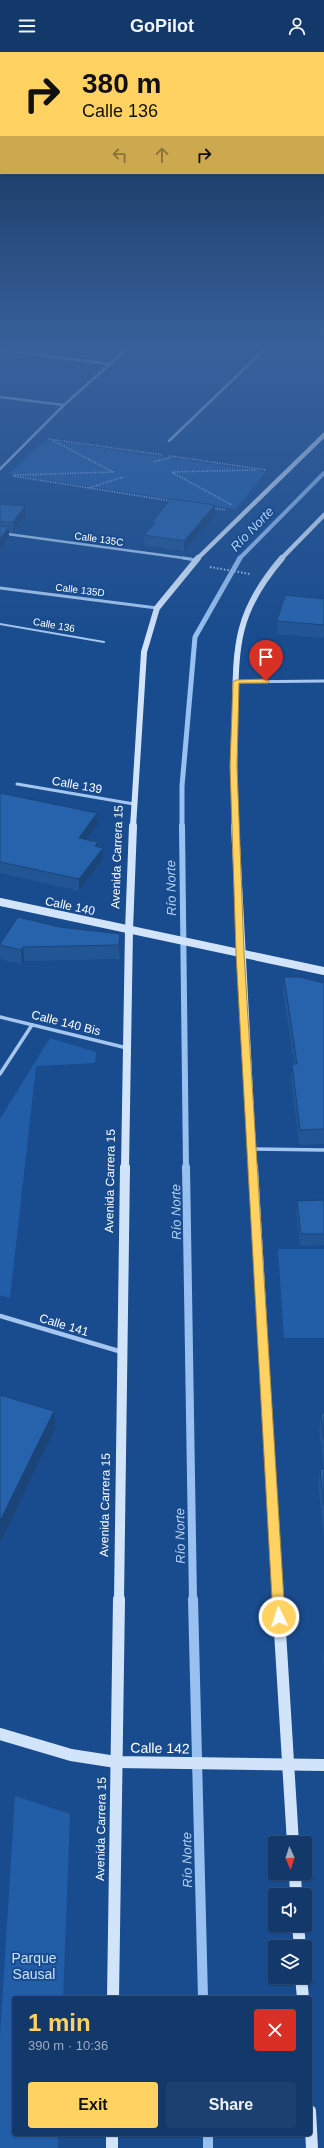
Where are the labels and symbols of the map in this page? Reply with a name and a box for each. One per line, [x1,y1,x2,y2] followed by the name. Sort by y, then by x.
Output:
[227,504,277,554] water label: Río Norte
[74,530,124,548] street label: Calle 135C
[55,582,105,598] street label: Calle 135D
[32,616,76,634] street label: Calle 136
[249,640,283,681] pin
[51,774,104,796] street label: Calle 139
[108,805,126,909] street label: Avenida Carrera 15
[163,860,179,916] water label: Río Norte
[44,894,97,918] street label: Calle 140
[30,1008,102,1038] street label: Calle 140 Bis
[102,1129,118,1233] street label: Avenida Carrera 15
[168,1184,184,1240] water label: Río Norte
[38,1311,91,1339] street label: Calle 141
[97,1453,113,1557] street label: Avenida Carrera 15
[172,1508,188,1564] water label: Río Norte
[258,1596,300,1638] position arrow
[130,1739,190,1757] street label: Calle 142
[93,1777,109,1881] street label: Avenida Carrera 15
[179,1832,195,1888] water label: Río Norte
[268,1836,312,1880] north arrow
[11,1950,57,1982] park label: Parque Sausal

